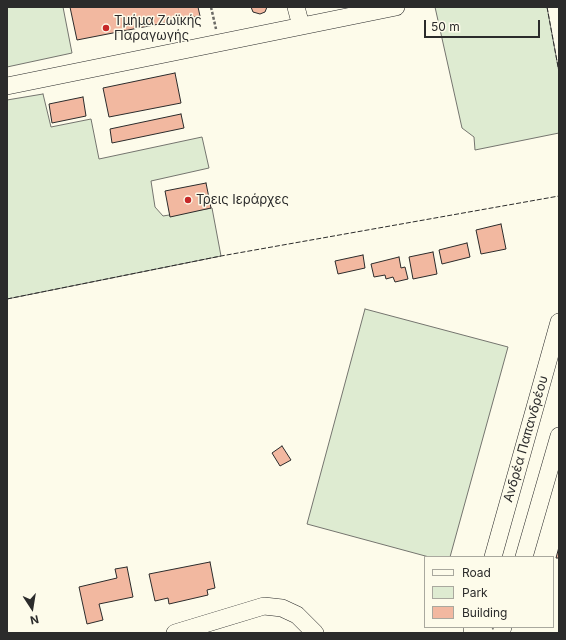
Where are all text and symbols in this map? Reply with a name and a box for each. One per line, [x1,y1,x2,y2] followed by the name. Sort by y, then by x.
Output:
[426,12,542,38] scale bar
[114,13,202,44] place label: Τμήμα Ζωϊκής Παραγωγής
[431,19,460,34] text: 50 m
[101,23,111,33] marker: Τμήμα Ζωϊκής Παραγωγής
[196,192,289,208] place label: Τρεις Ιεράρχες
[183,195,193,205] marker: Τρεις Ιεράρχες
[500,374,552,504] street label: Ανδρέα Παπανδρέου
[424,556,554,628] legend
[462,565,491,580] text: Road
[462,585,488,600] text: Park
[12,588,52,628] north arrow
[462,605,507,620] text: Building
[29,612,40,627] text: N

